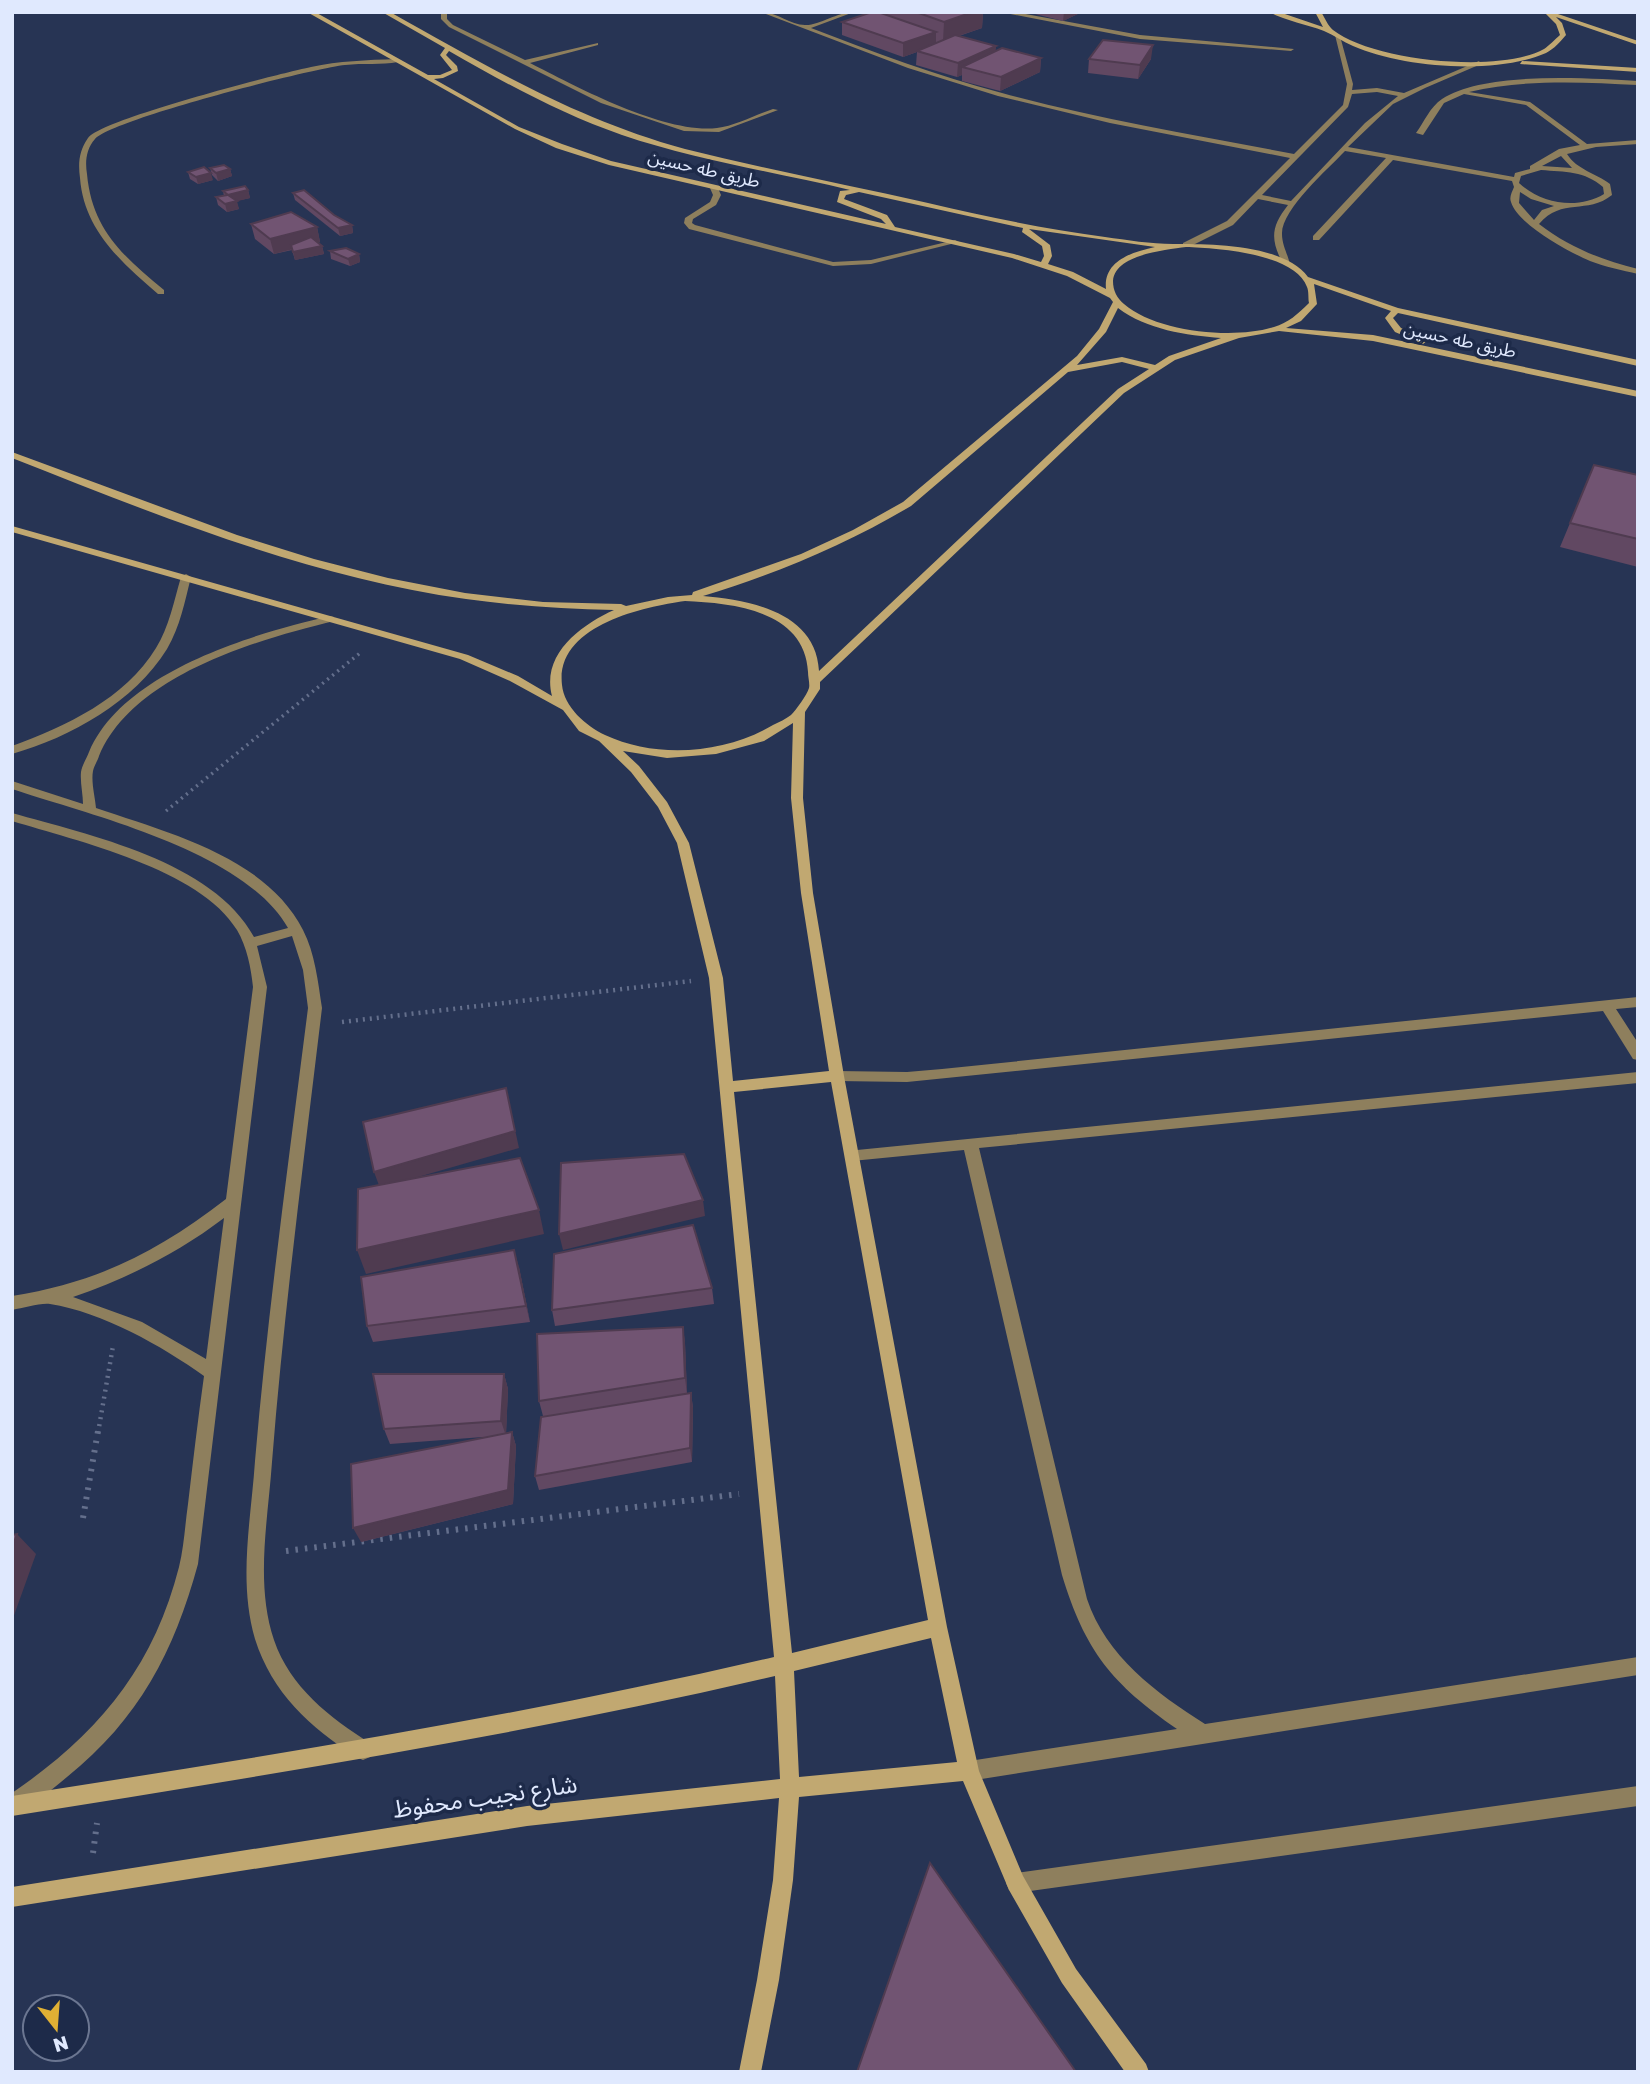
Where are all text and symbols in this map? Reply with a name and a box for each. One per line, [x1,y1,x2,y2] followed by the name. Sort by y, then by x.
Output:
[646,144,762,193] street label: طريق طه حسين
[1402,316,1518,363] street label: طريق طه حسين
[391,1768,579,1827] street label: شارع نجيب محفوظ
[21,1993,91,2063] north arrow
[51,2032,71,2058] text: N

